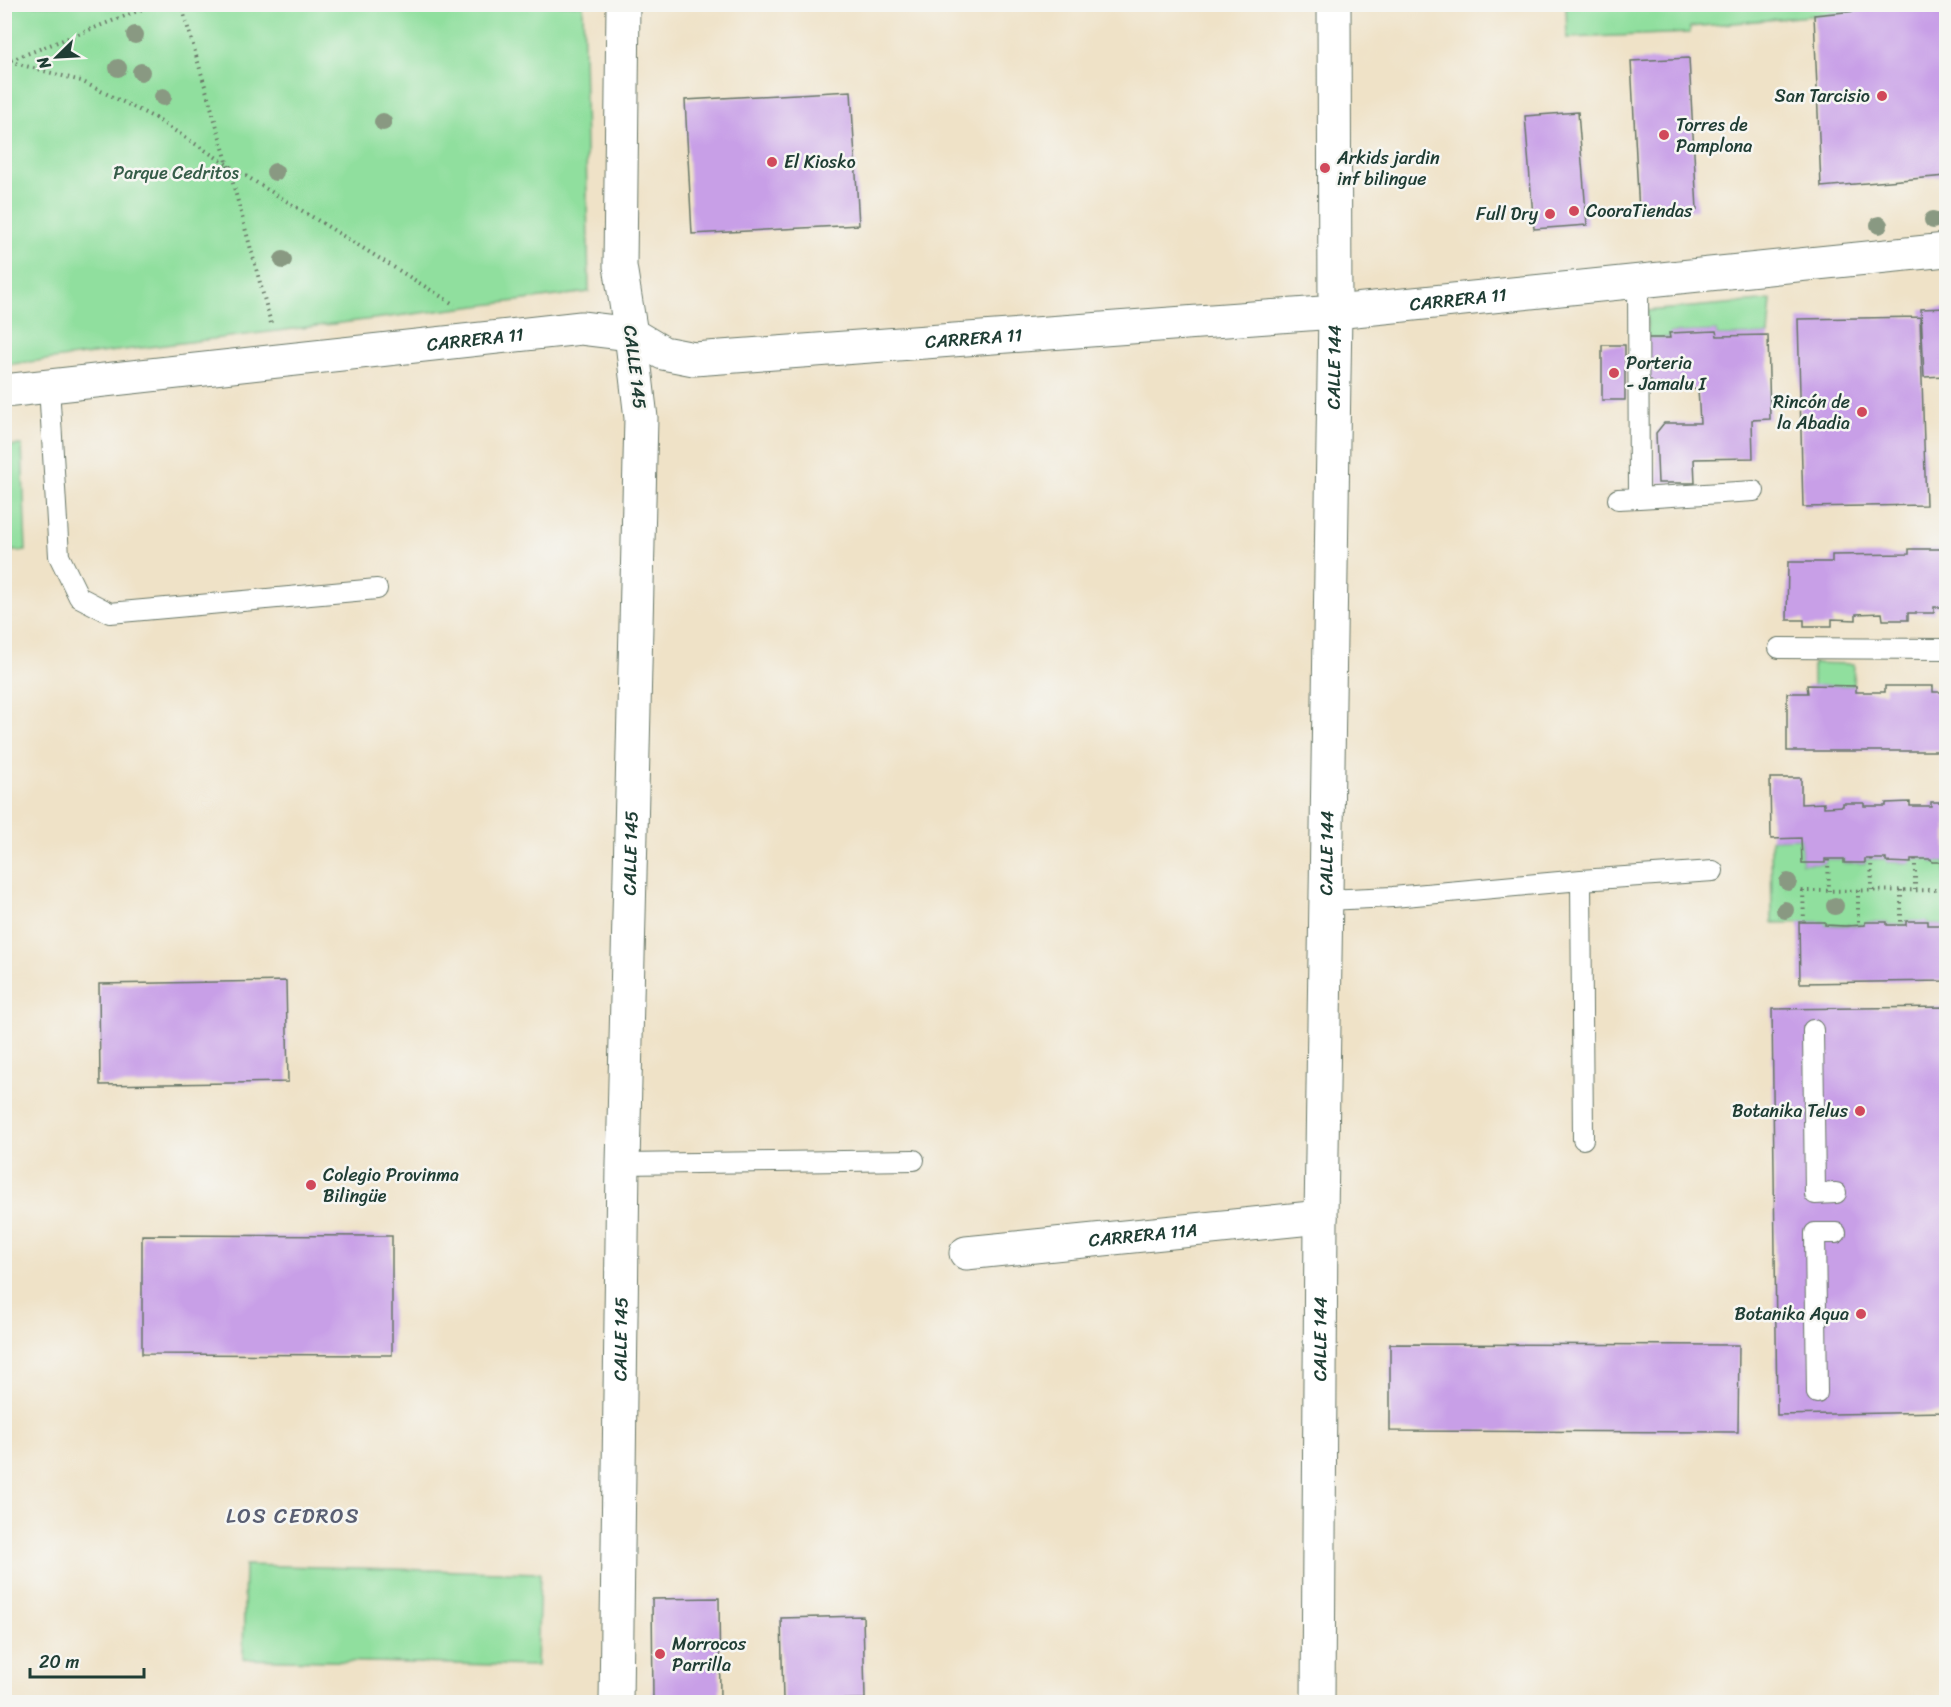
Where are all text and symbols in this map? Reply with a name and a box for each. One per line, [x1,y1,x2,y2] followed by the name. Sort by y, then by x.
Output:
[27,27,87,87] north arrow
[28,51,60,75] text: N
[1775,80,1870,112] place label: San Tarcisio
[1875,89,1889,103] marker: San Tarcisio
[1676,109,1752,162] place label: Torres de Pamplona
[1657,128,1671,142] marker: Torres de Pamplona
[1336,142,1440,195] place label: Arkids jardin inf bilingue
[784,146,856,178] place label: El Kiosko
[765,155,779,169] marker: El Kiosko
[113,157,239,189] park label: Parque Cedritos
[1318,161,1332,175] marker: Arkids jardin inf bilingue
[1586,195,1693,227] place label: CooraTiendas
[1476,198,1539,230] place label: Full Dry
[1567,204,1581,218] marker: CooraTiendas
[1543,207,1557,221] marker: Full Dry
[1408,279,1508,320] street label: CARRERA 11
[425,318,526,361] street label: CARRERA 11
[924,319,1024,358] street label: CARRERA 11
[614,323,656,411] street label: CALLE 145
[1317,325,1351,410] street label: CALLE 144
[1626,347,1708,400] place label: Porteria - Jamalu I
[1607,366,1621,380] marker: Porteria - Jamalu I
[1773,386,1850,439] place label: Rincón de la Abadia
[1855,405,1869,419] marker: Rincón de la Abadia
[1310,810,1343,896] street label: CALLE 144
[613,811,648,896] street label: CALLE 145
[1732,1095,1849,1127] place label: Botanika Telus
[1853,1104,1867,1118] marker: Botanika Telus
[323,1159,459,1212] place label: Colegio Provinma Bilingüe
[304,1178,318,1192] marker: Colegio Provinma Bilingüe
[1087,1214,1199,1256] street label: CARRERA 11A
[604,1297,637,1381] street label: CALLE 145
[1304,1297,1337,1381] street label: CALLE 144
[1734,1298,1849,1330] place label: Botanika Aqua
[1854,1307,1868,1321] marker: Botanika Aqua
[226,1497,360,1535] district label: LOS CEDROS
[672,1628,747,1681] place label: Morrocos Parrilla
[30,1641,144,1679] scale bar
[39,1646,79,1678] text: 20 m
[653,1647,667,1661] marker: Morrocos Parrilla

